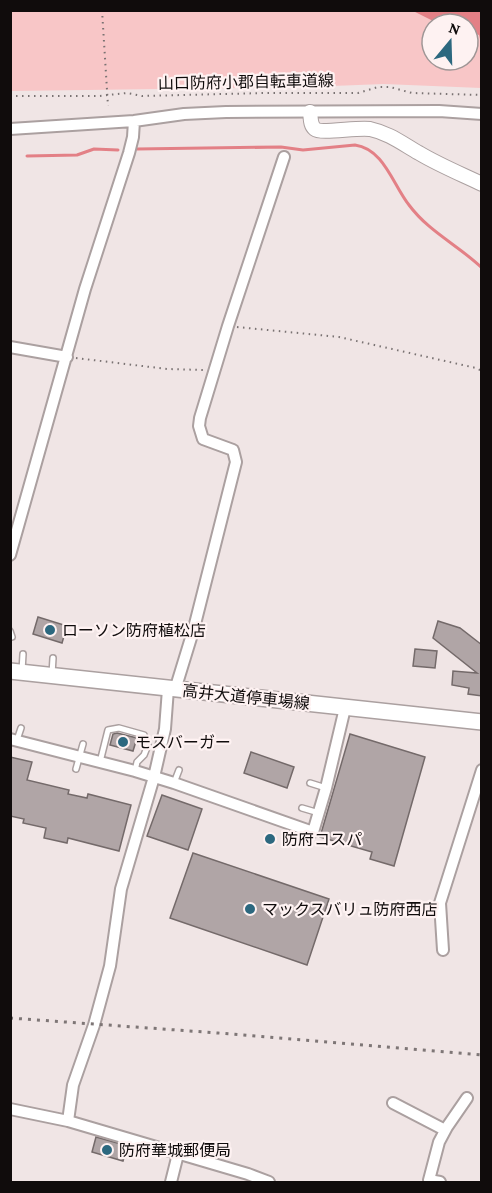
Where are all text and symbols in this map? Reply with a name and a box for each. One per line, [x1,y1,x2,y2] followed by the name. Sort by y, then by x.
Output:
[420,12,480,72] north arrow
[447,18,463,38] text: N
[158,72,334,92] street label: 山口防府小郡自転車道線
[62,622,206,639] place label: ローソン防府植松店
[43,623,57,637] marker: ローソン防府植松店
[181,682,311,712] street label: 高井大道停車場線
[135,734,231,751] place label: モスバーガー
[116,735,130,749] marker: モスバーガー
[282,831,362,848] place label: 防府コスパ
[263,832,277,846] marker: 防府コスパ
[262,901,438,918] place label: マックスバリュ防府西店
[243,902,257,916] marker: マックスバリュ防府西店
[119,1142,231,1159] place label: 防府華城郵便局
[100,1143,114,1157] marker: 防府華城郵便局

